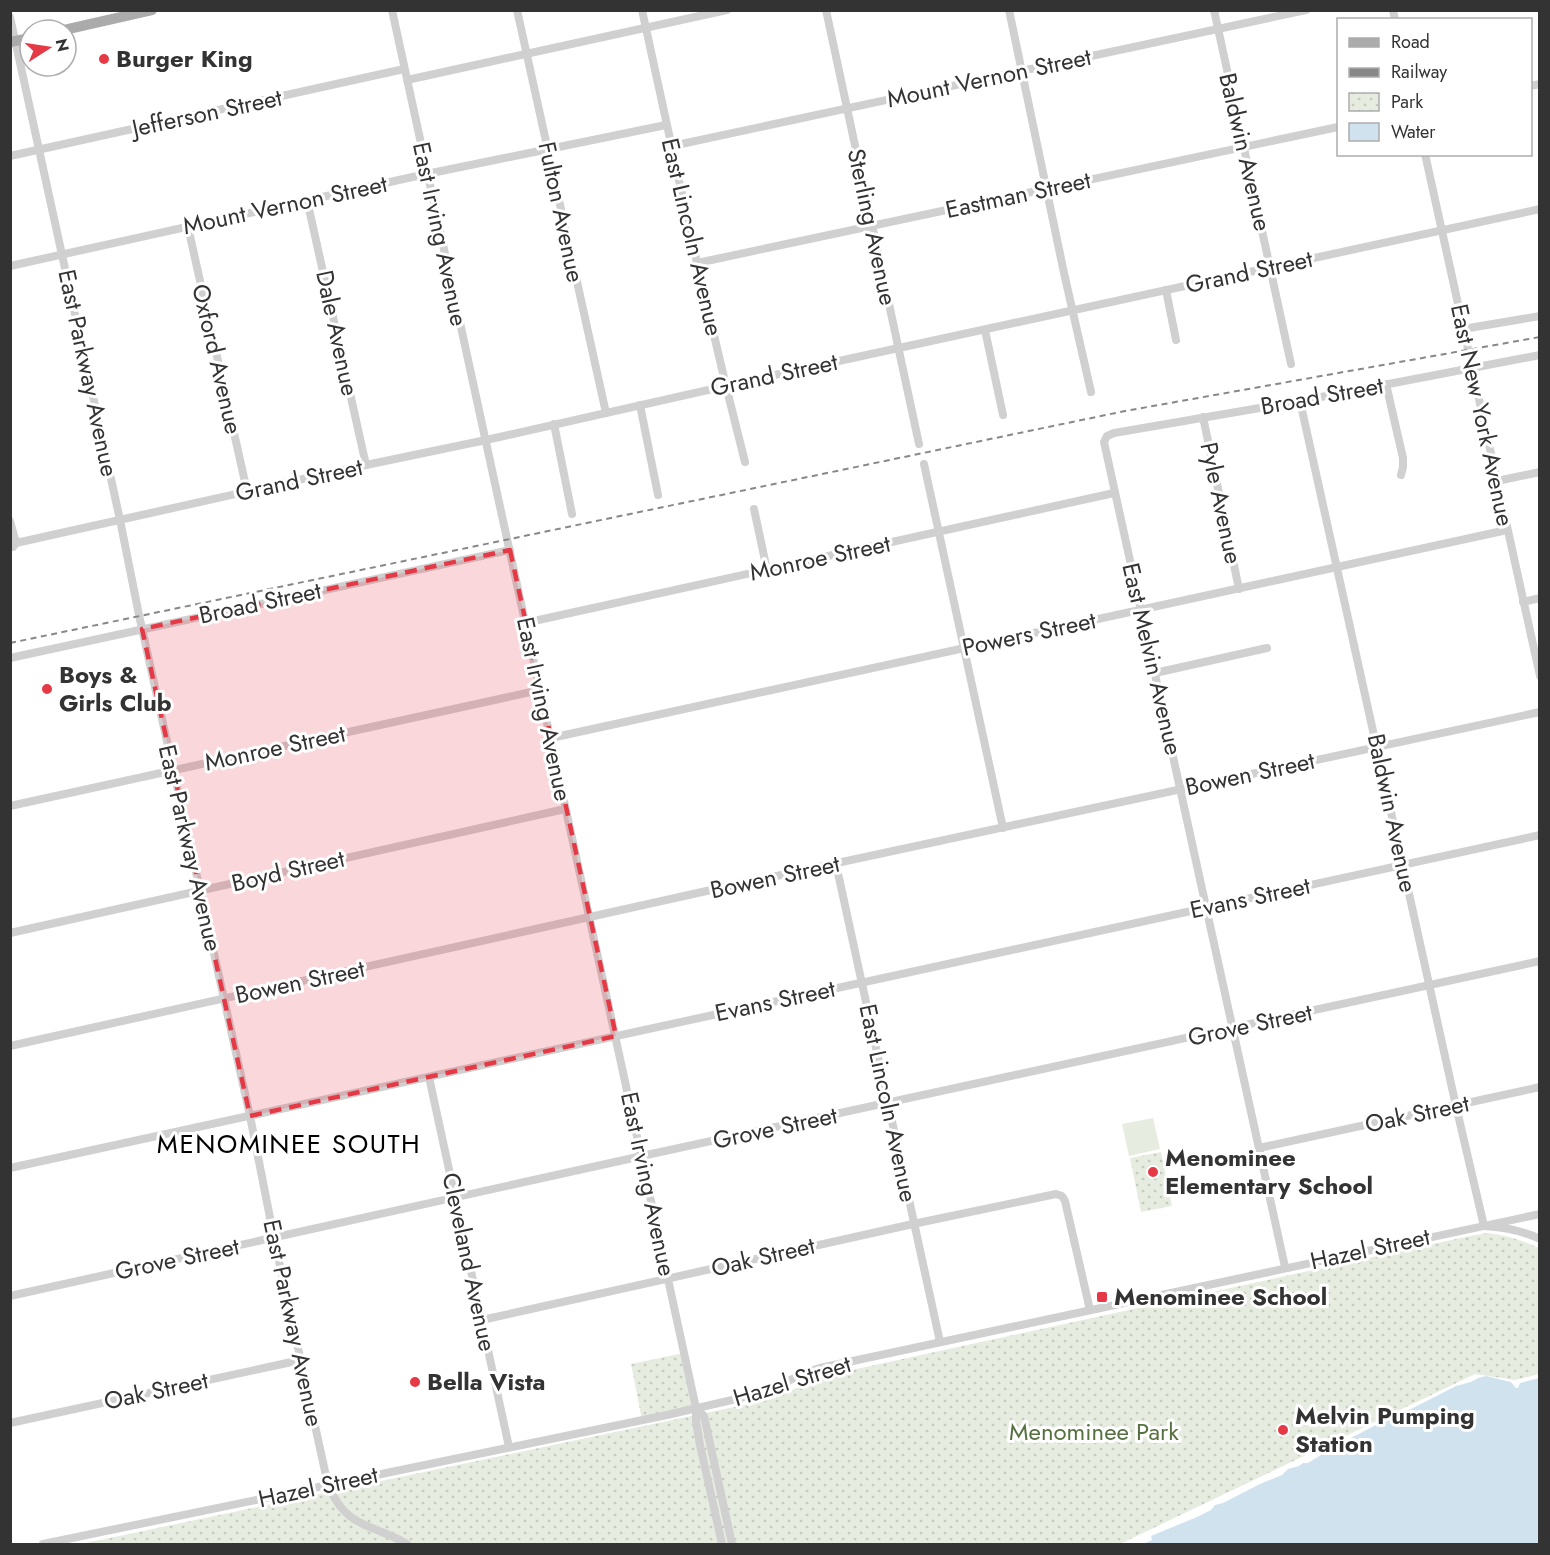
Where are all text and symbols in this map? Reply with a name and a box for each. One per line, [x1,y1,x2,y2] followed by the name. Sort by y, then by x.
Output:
[18,18,78,78] north arrow
[1337,18,1532,156] legend
[1391,29,1430,55] text: Road
[50,36,75,54] text: N
[884,39,1094,116] street label: Mount Vernon Street
[116,41,253,76] place label: Burger King
[97,52,111,66] marker: Burger King
[1391,59,1447,85] text: Railway
[1210,69,1281,234] street label: Baldwin Avenue
[126,80,285,146] street label: Jefferson Street
[1391,89,1423,115] text: Park
[1391,119,1436,145] text: Water
[653,135,732,339] street label: East Lincoln Avenue
[529,138,593,286] street label: Fulton Avenue
[404,139,477,329] street label: East Irving Avenue
[839,145,906,309] street label: Sterling Avenue
[942,162,1094,227] street label: Eastman Street
[180,166,390,243] street label: Mount Vernon Street
[1182,241,1316,302] street label: Grand Street
[49,266,128,480] street label: East Parkway Avenue
[307,267,368,399] street label: Dale Avenue
[183,280,252,437] street label: Oxford Avenue
[1442,301,1523,529] street label: East New York Avenue
[707,344,841,405] street label: Grand Street
[1258,367,1386,424] street label: Broad Street
[1192,439,1251,567] street label: Pyle Avenue
[232,449,366,510] street label: Grand Street
[746,525,894,589] street label: Monroe Street
[1113,559,1192,758] street label: East Melvin Avenue
[196,572,324,633] street label: Broad Street
[959,602,1099,665] street label: Powers Street
[508,614,581,804] street label: East Irving Avenue
[59,657,172,720] place label: Boys & Girls Club
[40,682,54,696] marker: Boys & Girls Club
[201,715,349,779] street label: Monroe Street
[1359,730,1426,895] street label: Baldwin Avenue
[150,741,231,955] street label: East Parkway Avenue
[1182,743,1318,804] street label: Bowen Street
[228,840,348,900] street label: Boyd Street
[707,846,843,907] street label: Bowen Street
[1187,868,1313,927] street label: Evans Street
[232,951,368,1012] street label: Bowen Street
[712,971,838,1030] street label: Evans Street
[1185,994,1316,1055] street label: Grove Street
[850,1001,927,1205] street label: East Lincoln Avenue
[1362,1085,1472,1142] street label: Oak Street
[612,1089,685,1279] street label: East Irving Avenue
[710,1097,841,1158] street label: Grove Street
[157,1125,421,1163] district label: MENOMINEE SOUTH
[1165,1140,1373,1203] place label: Menominee Elementary School
[1146,1165,1160,1179] marker: Menominee Elementary School
[433,1169,506,1354] street label: Cleveland Avenue
[254,1216,333,1430] street label: East Parkway Avenue
[1307,1219,1433,1278] street label: Hazel Street
[112,1228,243,1289] street label: Grove Street
[708,1228,818,1285] street label: Oak Street
[1114,1279,1327,1314] place label: Menominee School
[1095,1290,1109,1304] marker: Menominee School
[729,1346,855,1415] street label: Hazel Street
[101,1362,211,1419] street label: Oak Street
[427,1364,546,1399] place label: Bella Vista
[408,1375,422,1389] marker: Bella Vista
[1295,1398,1475,1461] place label: Melvin Pumping Station
[1009,1414,1179,1449] park label: Menominee Park
[1276,1423,1290,1437] marker: Melvin Pumping Station
[255,1457,381,1516] street label: Hazel Street

